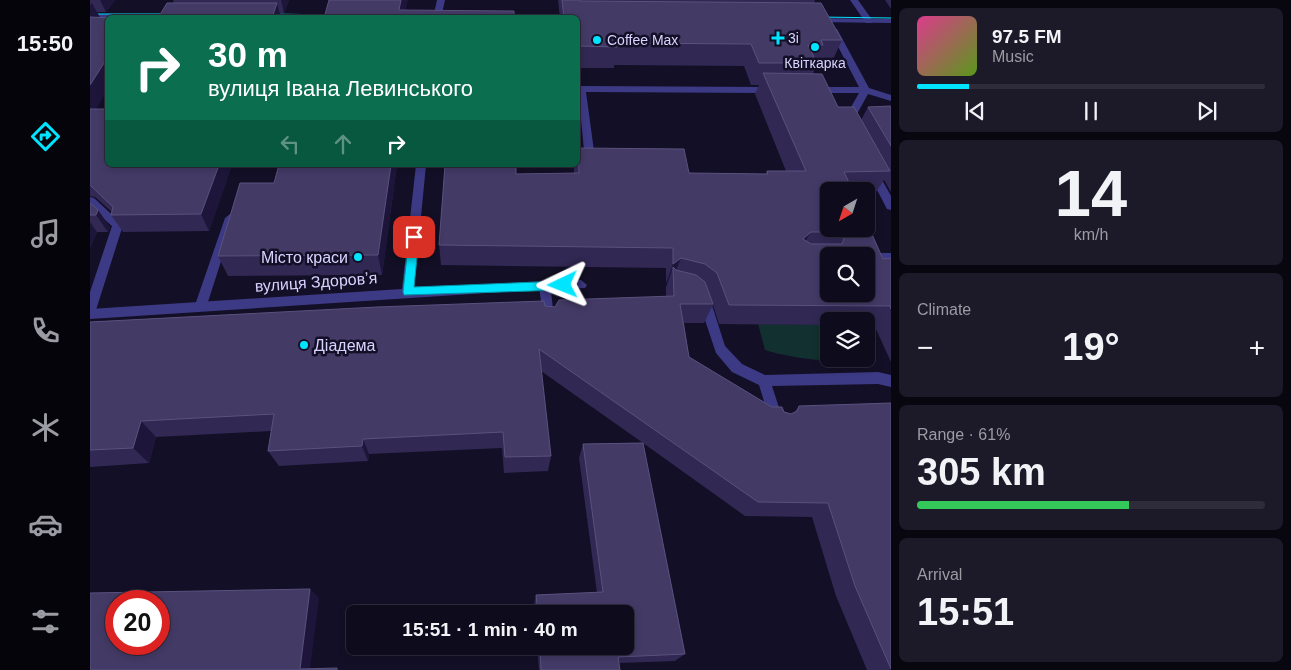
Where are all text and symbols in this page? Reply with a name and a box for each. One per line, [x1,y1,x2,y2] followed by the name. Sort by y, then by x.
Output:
[992,26,1062,47] text: 97.5 FM
[788,30,799,46] place label: 3і
[17,31,73,56] text: 15:50
[607,32,678,48] place label: Coffee Max
[772,32,784,44] marker: 3і
[591,34,603,46] marker: Coffee Max
[125,35,190,100] icon: right
[208,35,288,74] text: 30 m
[809,41,821,53] marker: Квіткарка
[992,48,1034,65] text: Music
[784,55,846,71] place label: Квіткарка
[208,76,473,101] text: вулиця Івана Левинського
[961,97,989,125] icon: previous
[1077,97,1105,125] icon: pause
[1193,97,1221,125] icon: next
[28,119,63,154] icon: directions
[276,130,304,158] icon: left
[329,130,357,158] icon: ahead
[382,130,410,158] icon: right
[1055,157,1127,230] text: 14
[820,182,875,238] north arrow
[820,182,875,367] map controls
[28,216,63,251] icon: music
[393,216,435,258] pin
[400,223,428,251] icon: arrive
[1074,226,1108,243] text: km/h
[820,247,875,302] button: search
[261,249,348,266] place label: Місто краси
[352,251,364,263] marker: Місто краси
[536,258,588,310] position arrow
[254,269,378,295] street label: вулиця Здоровʼя
[917,301,971,318] text: Climate
[820,312,875,367] button: layers
[28,313,63,348] icon: phone
[1062,326,1120,368] text: 19°
[917,332,933,363] text: −
[1249,332,1265,363] text: +
[314,337,376,354] place label: Діадема
[298,339,310,351] marker: Діадема
[28,410,63,445] icon: climate
[917,426,1010,443] text: Range · 61%
[917,451,1046,493] text: 305 km
[28,507,63,542] icon: car
[917,566,962,583] text: Arrival
[105,590,170,655] speed limit sign: 20
[917,591,1014,633] text: 15:51
[28,604,63,639] icon: filters
[402,619,578,640] text: 15:51 · 1 min · 40 m

